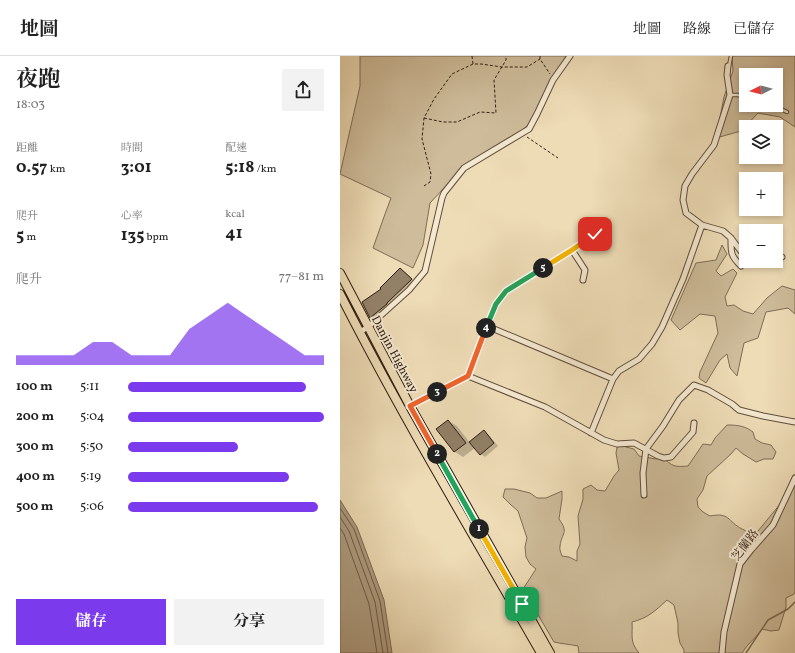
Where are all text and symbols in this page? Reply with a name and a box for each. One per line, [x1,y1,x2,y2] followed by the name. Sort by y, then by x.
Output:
[20,17,58,43] text: 地圖
[633,20,661,39] text: 地圖
[683,20,711,39] text: 路線
[733,20,775,39] text: 已儲存
[16,65,60,96] text: 夜跑
[739,68,783,112] north arrow
[739,68,783,268] map controls
[282,69,324,111] button: share
[16,96,45,114] text: 18:03
[739,120,783,164] button: layers
[16,141,38,156] text: 距離
[121,141,143,156] text: 時間
[225,141,247,156] text: 配速
[16,156,47,179] text: 0.57
[121,156,151,179] text: 3:01
[225,156,254,179] text: 5:18
[47,162,65,177] text: km
[254,162,276,177] text: /km
[739,172,783,216] button: +
[225,207,245,222] text: kcal
[16,209,38,224] text: 爬升
[121,209,143,224] text: 心率
[578,217,612,251] pin
[225,222,242,245] text: 41
[584,223,606,245] icon: check
[16,224,24,247] text: 5
[121,224,144,247] text: 135
[739,224,783,268] button: −
[24,230,36,245] text: m
[144,230,169,245] text: bpm
[533,258,553,278] pin: 5
[540,260,546,275] text: 5
[279,268,324,286] text: 77–81 m
[16,271,42,289] text: 爬升
[367,313,421,396] street label: Danjin Highway
[476,318,496,338] pin: 4
[483,320,489,335] text: 4
[16,378,53,396] text: 100 m
[80,378,99,396] text: 5:11
[427,382,447,402] pin: 3
[434,384,440,399] text: 3
[16,408,54,426] text: 200 m
[80,408,105,426] text: 5:04
[16,438,54,456] text: 300 m
[80,438,103,456] text: 5:50
[427,444,447,464] pin: 2
[434,446,440,461] text: 2
[16,468,55,486] text: 400 m
[80,468,101,486] text: 5:19
[16,498,53,516] text: 500 m
[80,498,104,516] text: 5:06
[469,519,489,539] pin: 1
[477,521,481,536] text: 1
[729,526,763,565] street label: 芝蘭路
[505,587,539,621] pin
[511,593,533,615] icon: arrive
[16,599,166,645] button: 儲存
[174,599,324,645] button: 分享

